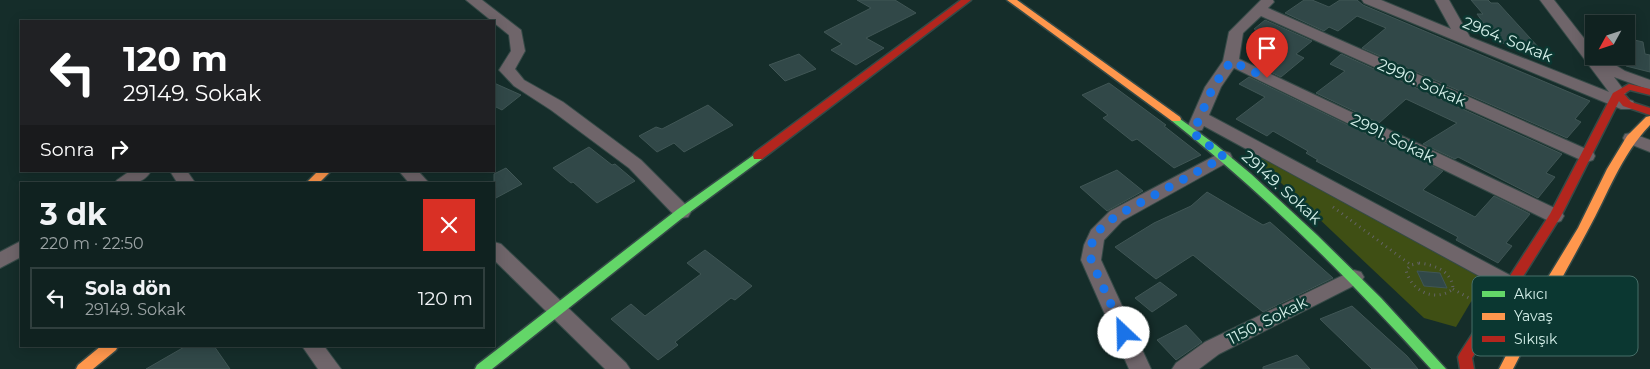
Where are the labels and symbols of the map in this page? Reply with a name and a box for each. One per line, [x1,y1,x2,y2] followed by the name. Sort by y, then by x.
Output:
[1460,13,1556,66] street label: 2964. Sokak
[1585,15,1635,65] north arrow
[1246,27,1288,78] pin
[1375,54,1469,111] street label: 2990. Sokak
[1348,110,1438,167] street label: 2991. Sokak
[1238,147,1326,228] street label: 29149. Sokak
[1472,276,1638,356] legend
[1514,285,1548,303] text: Akıcı
[1224,292,1311,349] street label: 1150. Sokak
[1097,306,1149,358] position arrow
[1514,307,1553,325] text: Yavaş
[1514,330,1558,348] text: Sıkışık

